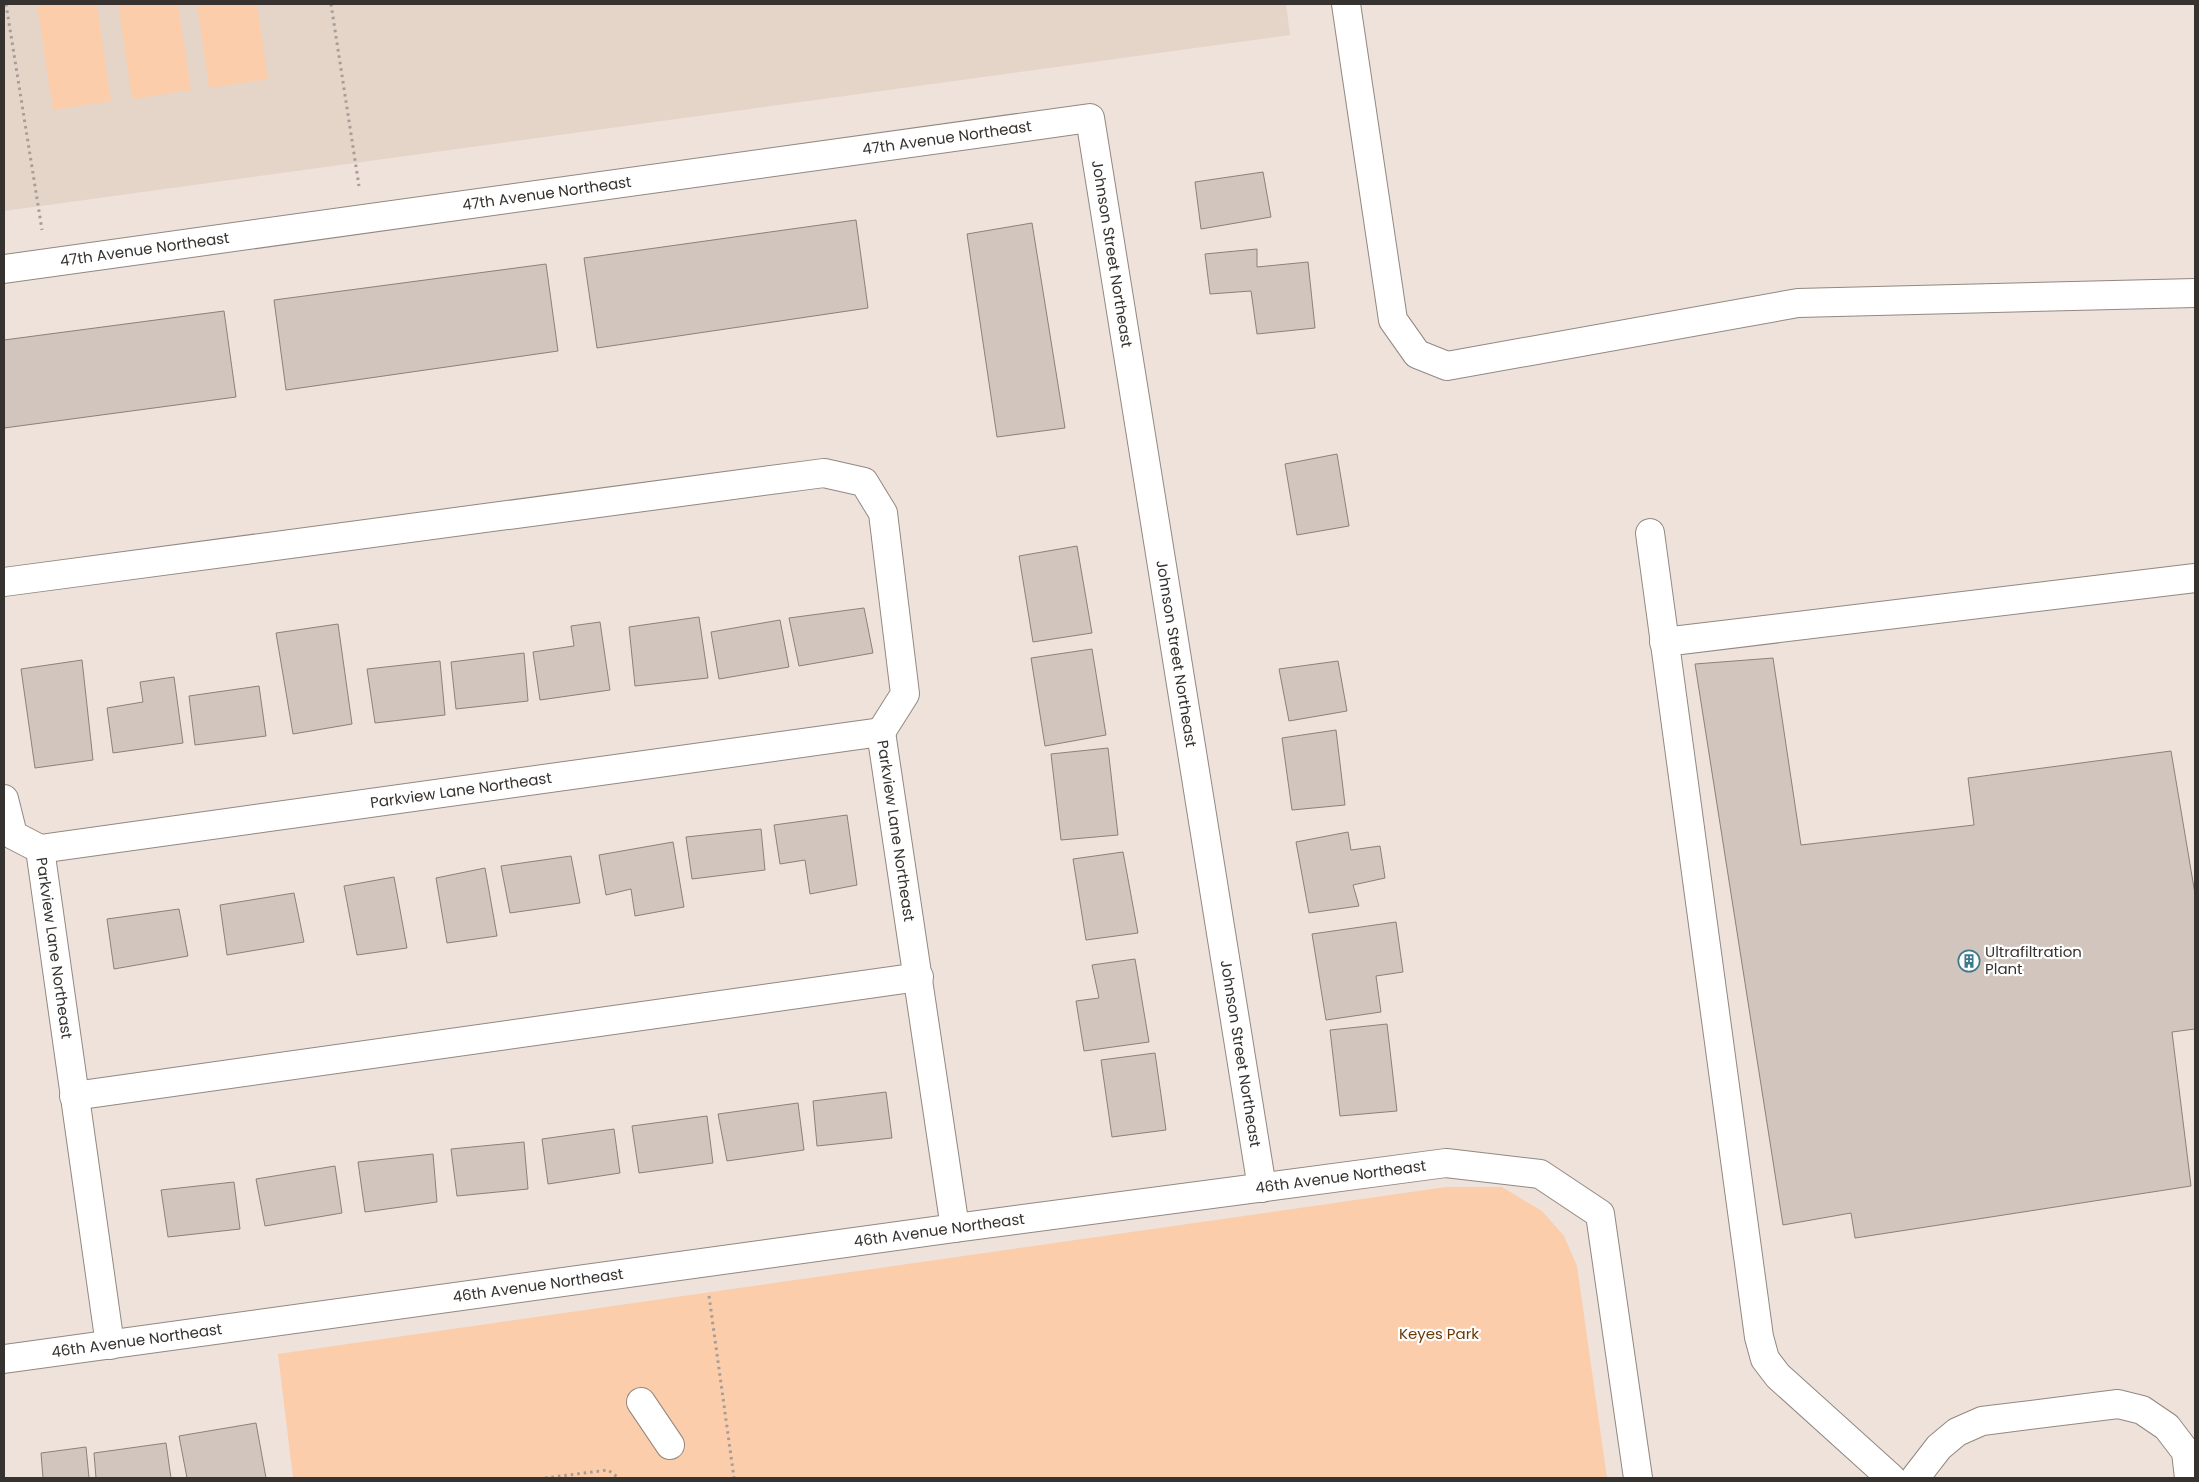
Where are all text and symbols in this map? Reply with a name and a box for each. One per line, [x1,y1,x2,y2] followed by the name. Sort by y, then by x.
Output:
[861,115,1033,160] street label: 47th Avenue Northeast
[1087,159,1138,349] street label: Johnson Street Northeast
[461,171,633,215] street label: 47th Avenue Northeast
[59,227,231,271] street label: 47th Avenue Northeast
[1151,558,1202,749] street label: Johnson Street Northeast
[872,739,920,923] street label: Parkview Lane Northeast
[369,767,553,813] street label: Parkview Lane Northeast
[31,856,78,1040] street label: Parkview Lane Northeast
[1985,941,2082,979] place label: Ultrafiltration Plant
[1957,949,1981,973] building icon: Ultrafiltration Plant
[1215,958,1266,1149] street label: Johnson Street Northeast
[1254,1155,1427,1198] street label: 46th Avenue Northeast
[852,1208,1026,1252] street label: 46th Avenue Northeast
[451,1263,625,1307] street label: 46th Avenue Northeast
[50,1318,223,1362] street label: 46th Avenue Northeast
[1399,1323,1479,1344] park label: Keyes Park

